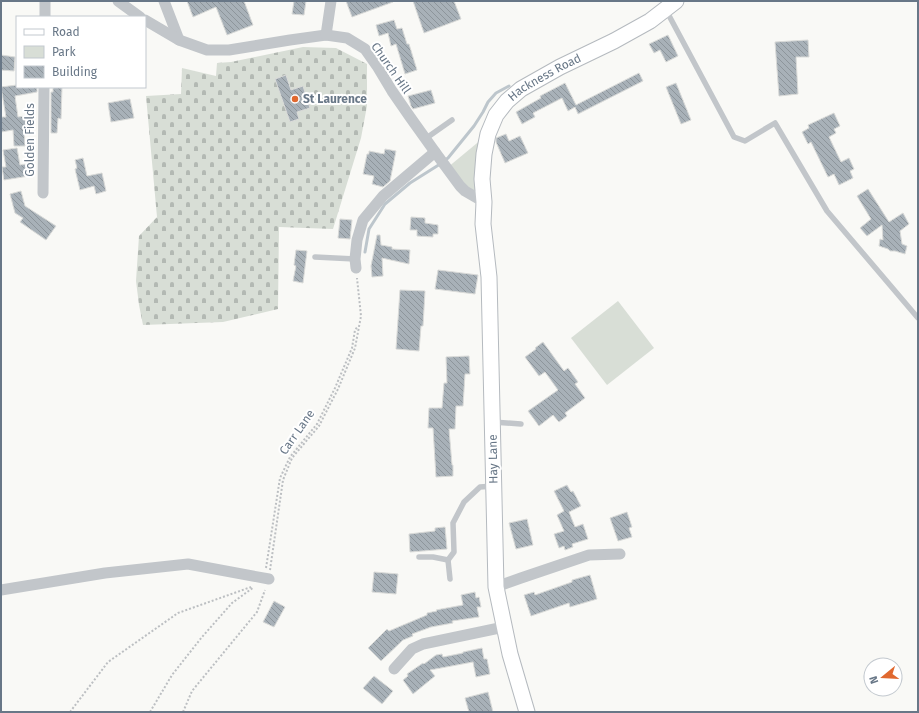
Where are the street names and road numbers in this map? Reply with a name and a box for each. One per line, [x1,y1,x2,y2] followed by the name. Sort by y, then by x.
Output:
[368,40,414,97] street label: Church Hill
[505,51,583,104] street label: Hackness Road
[23,103,37,177] street label: Golden Fields
[276,407,318,457] street label: Carr Lane
[486,434,500,484] street label: Hay Lane

